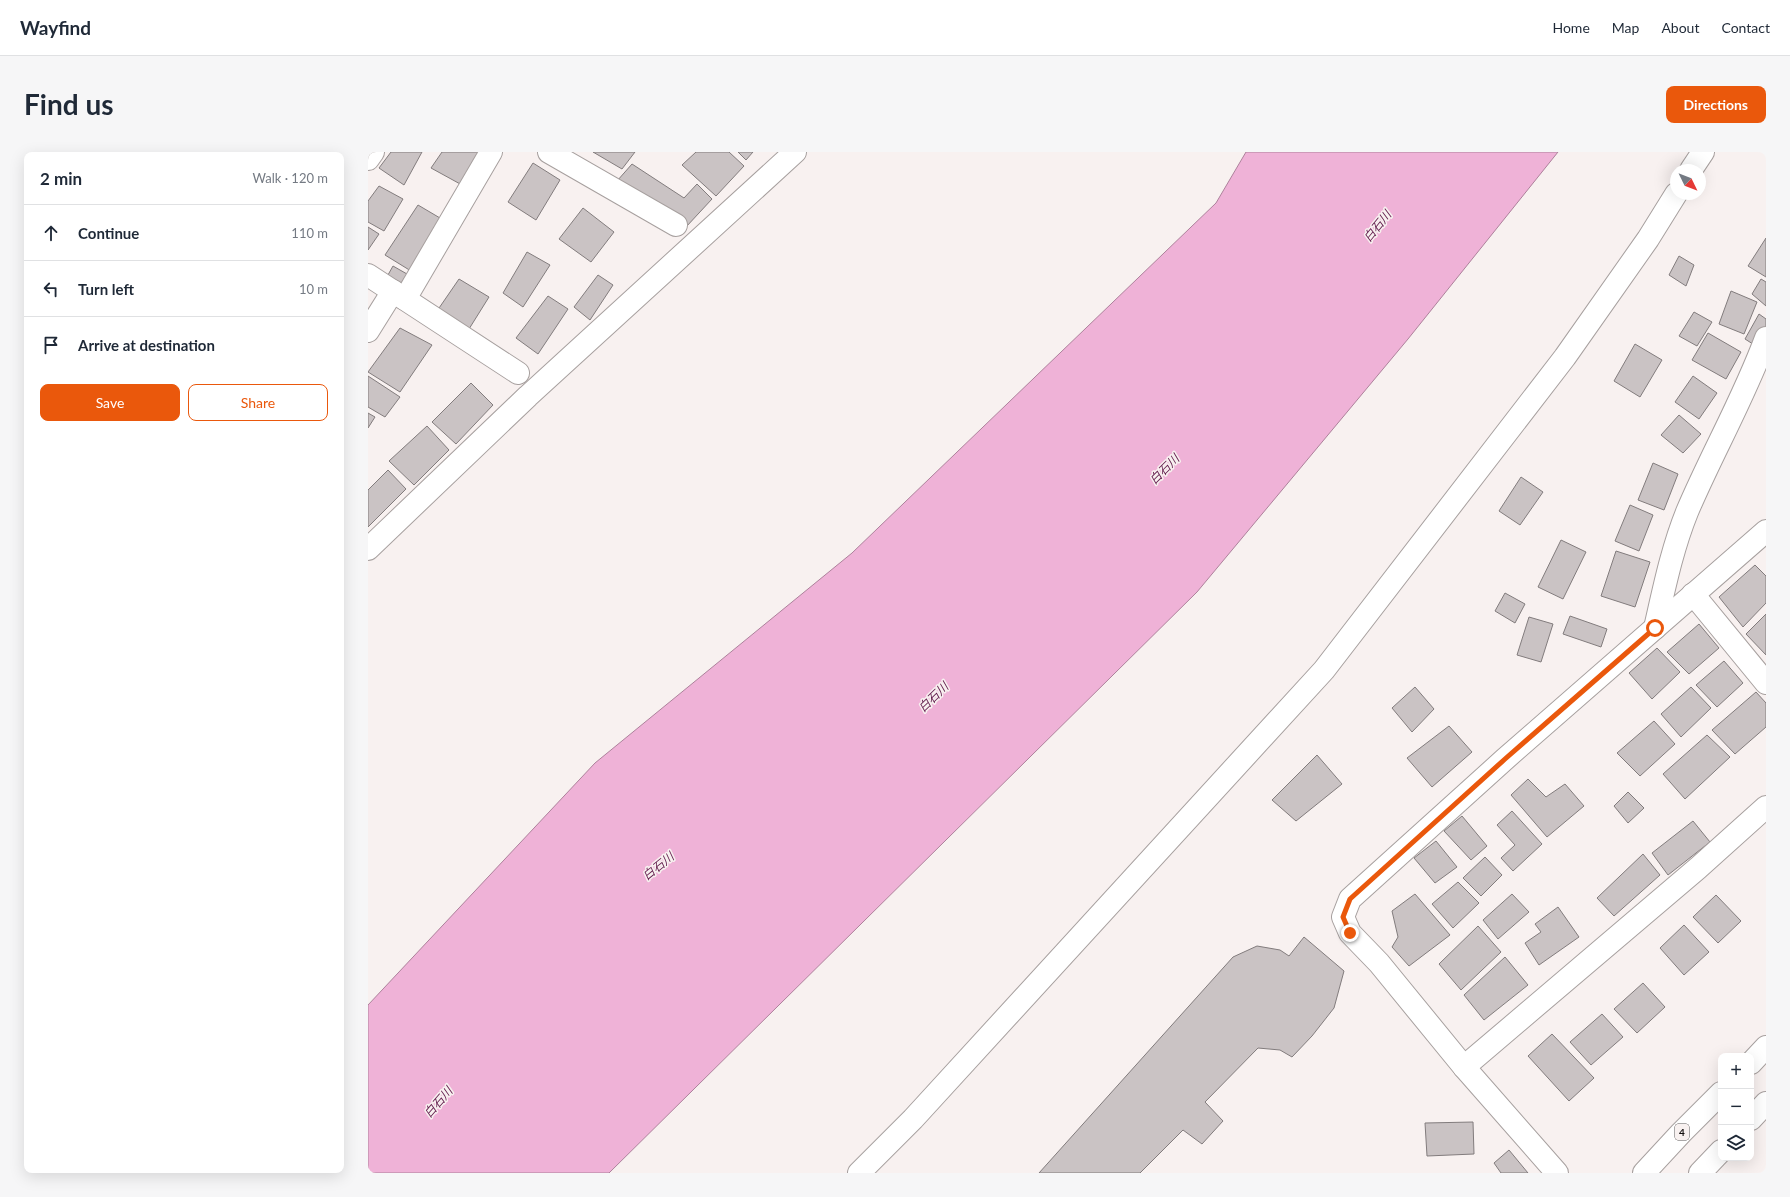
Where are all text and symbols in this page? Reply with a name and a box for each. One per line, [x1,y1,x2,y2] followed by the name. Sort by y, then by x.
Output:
[20,16,91,39] text: Wayfind
[1552,19,1590,36] text: Home
[1612,19,1639,36] text: Map
[1661,19,1699,36] text: About
[1721,19,1770,36] text: Contact
[1666,86,1766,123] button: Directions
[24,87,114,121] text: Find us
[1670,164,1706,200] north arrow
[40,168,82,189] text: 2 min
[252,170,328,186] text: Walk · 120 m
[1360,206,1395,245] water label: 白石川
[40,222,62,244] icon: ahead
[78,224,139,242] text: Continue
[291,225,328,241] text: 110 m
[40,278,62,300] icon: left
[78,280,134,298] text: Turn left
[299,281,328,297] text: 10 m
[40,334,62,356] icon: arrive
[78,336,215,354] text: Arrive at destination
[40,384,180,421] button: Save
[188,384,328,421] button: Share
[1146,450,1183,487] water label: 白石川
[1646,619,1664,637] route start
[915,678,953,715] water label: 白石川
[639,848,678,883] water label: 白石川
[1341,924,1359,942] route end
[1718,1053,1754,1161] map controls
[1718,1053,1754,1089] button: +
[421,1082,457,1121] water label: 白石川
[1718,1089,1754,1125] button: −
[1675,1124,1689,1140] road number: 4
[1718,1125,1754,1161] button: layers

